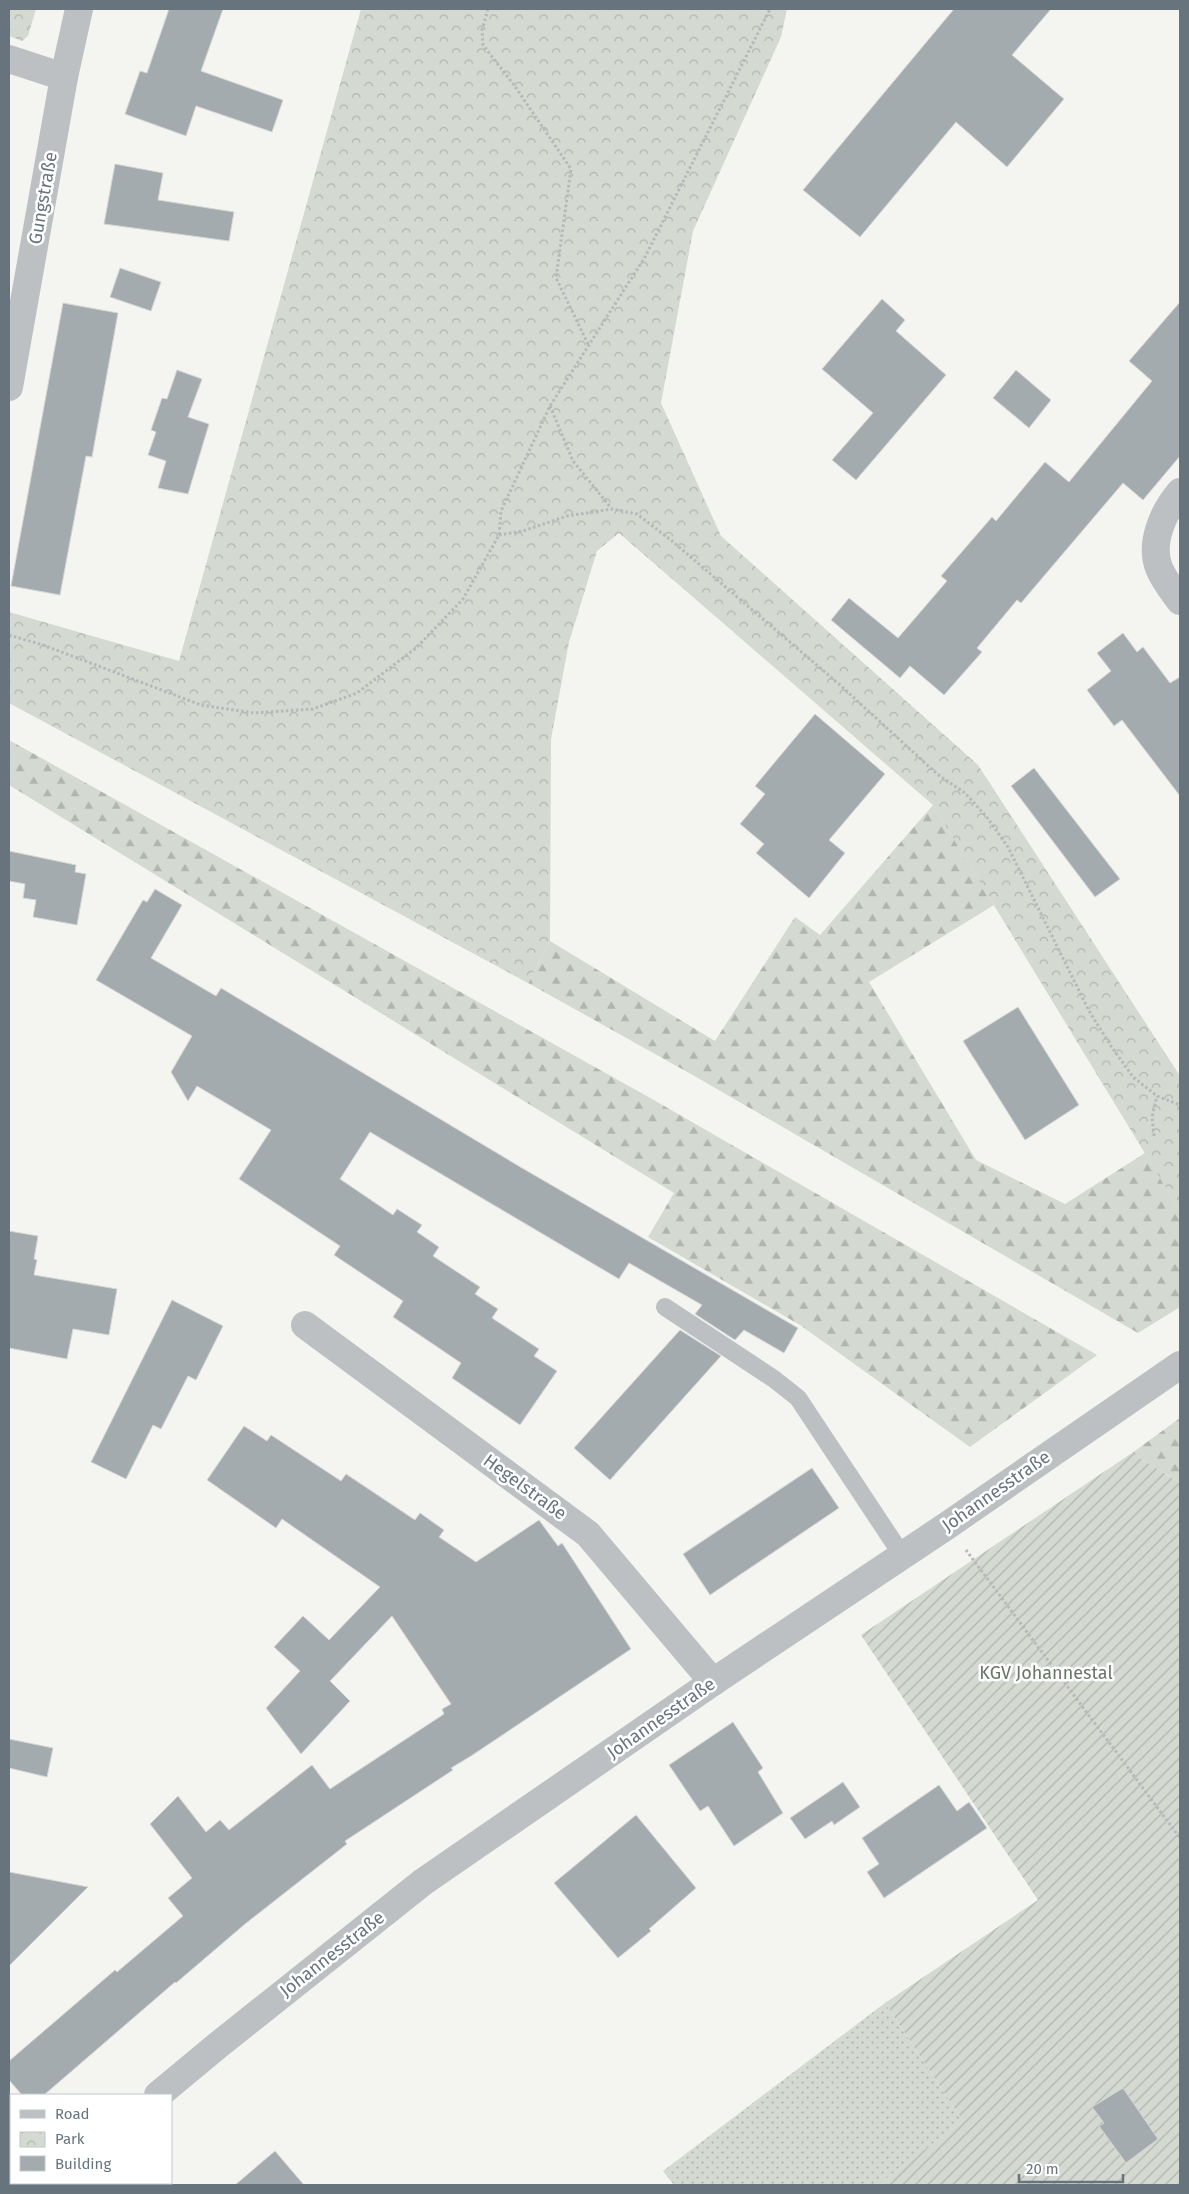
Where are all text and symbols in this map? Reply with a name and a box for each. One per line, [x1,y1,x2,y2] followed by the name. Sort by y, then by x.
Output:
[24,150,62,246] street label: Gungstraße
[938,1446,1054,1536] street label: Johannesstraße
[479,1449,571,1525] street label: Hegelstraße
[979,1662,1113,1684] park label: KGV Johannestal
[603,1673,719,1763] street label: Johannesstraße
[275,1906,389,2002] street label: Johannesstraße
[10,2094,172,2184] legend
[55,2105,90,2123] text: Road
[55,2130,85,2148] text: Park
[1019,2152,1123,2184] scale bar
[55,2155,111,2173] text: Building
[1026,2160,1059,2178] text: 20 m

